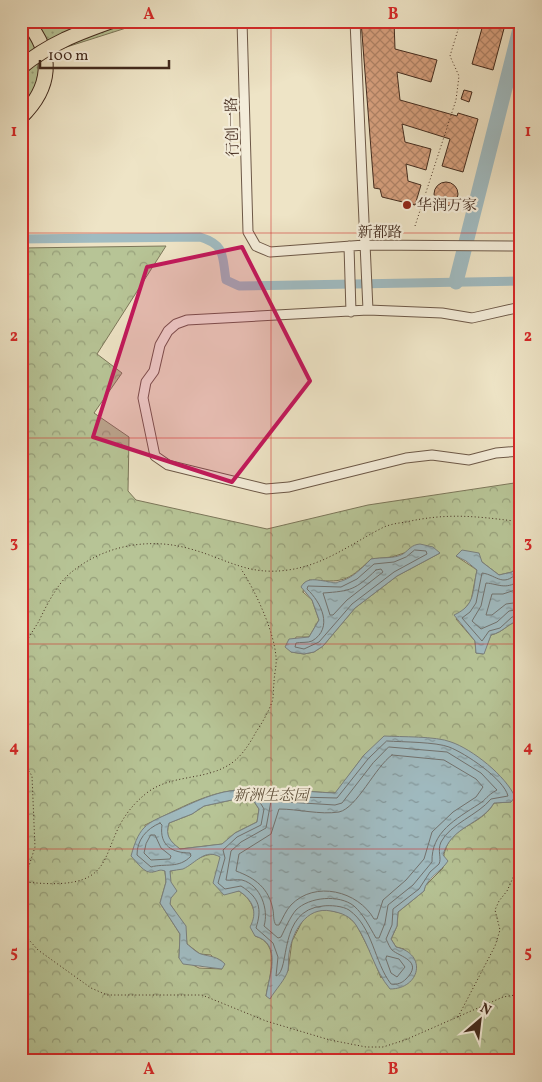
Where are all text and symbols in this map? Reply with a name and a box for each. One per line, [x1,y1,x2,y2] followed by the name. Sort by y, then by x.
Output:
[143,4,155,26] text: A
[388,4,399,26] text: B
[40,38,169,70] scale bar
[48,46,88,67] text: 100 m
[222,97,245,157] street label: 行创一路
[11,121,17,143] text: 1
[525,121,531,143] text: 1
[417,196,477,217] place label: 华润万家
[401,199,413,211] marker: 华润万家
[357,223,403,244] street label: 新都路
[10,326,18,348] text: 2
[524,326,532,348] text: 2
[10,532,18,554] text: 3
[524,532,532,554] text: 3
[9,737,19,759] text: 4
[523,737,533,759] text: 4
[233,786,310,807] park label: 新洲生态园
[10,942,18,964] text: 5
[524,942,532,964] text: 5
[454,994,504,1044] north arrow
[476,999,494,1021] text: N
[143,1059,155,1081] text: A
[388,1059,399,1081] text: B

